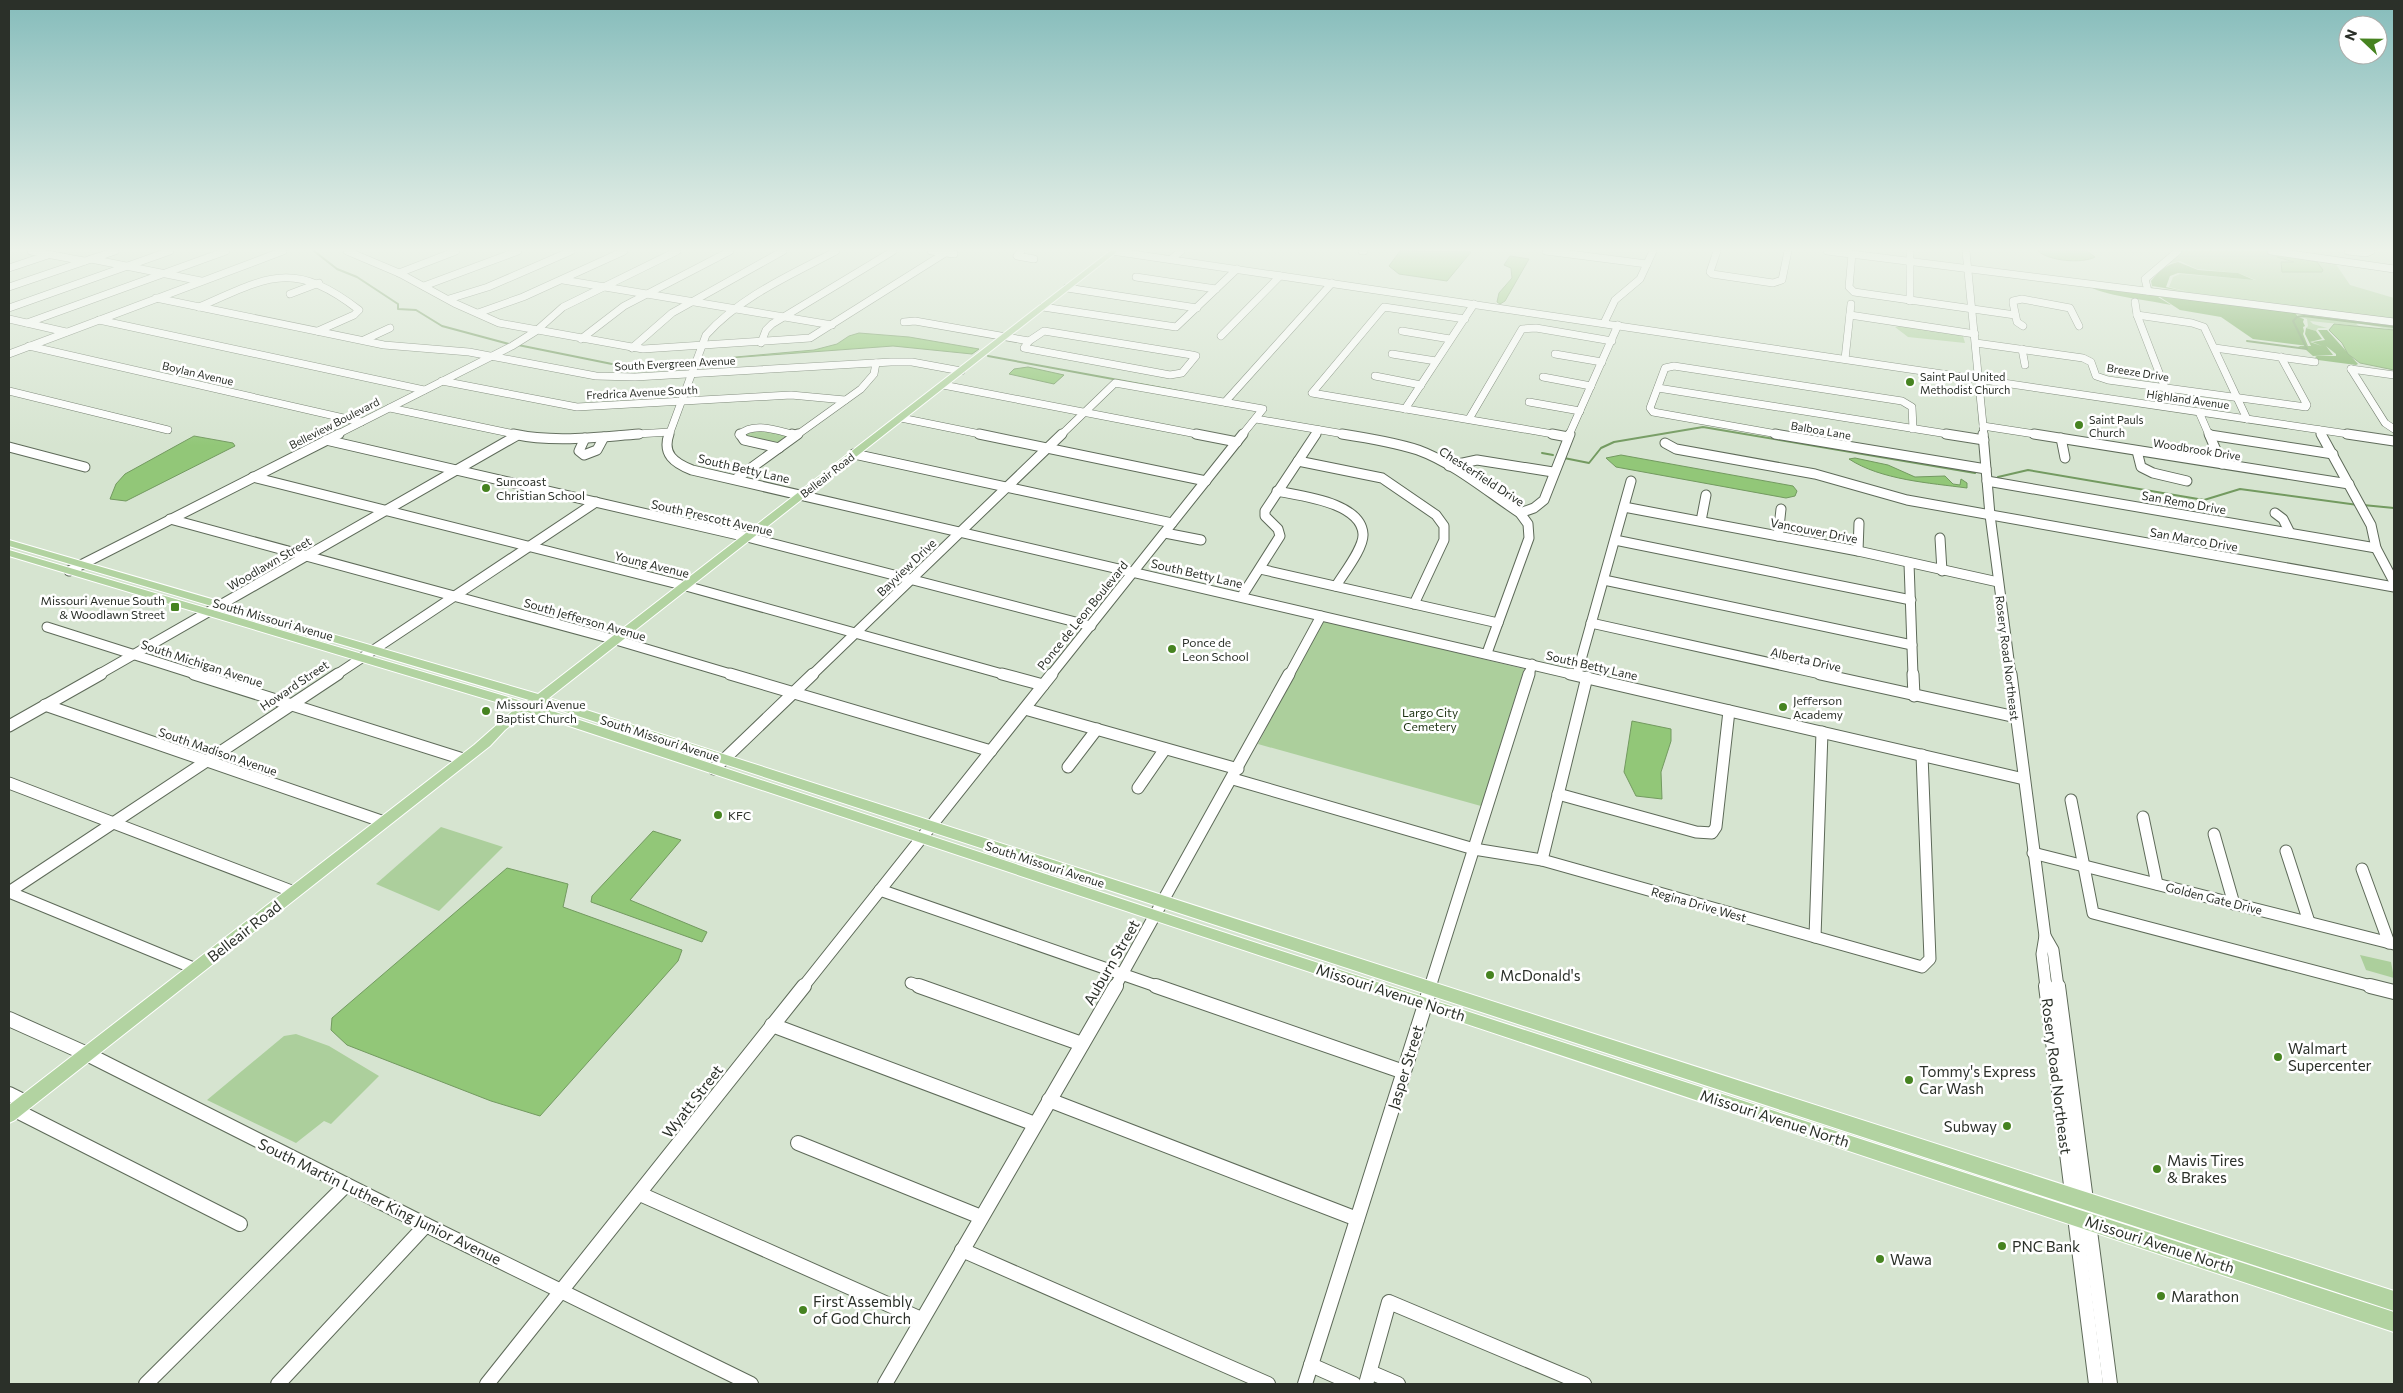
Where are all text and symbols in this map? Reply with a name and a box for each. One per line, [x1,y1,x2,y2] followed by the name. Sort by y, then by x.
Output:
[2338,15,2388,65] north arrow
[2341,27,2360,43] text: N
[614,353,736,373] street label: South Evergreen Avenue
[161,358,235,388] street label: Boylan Avenue
[2106,361,2170,383] street label: Breeze Drive
[1920,370,2010,396] place label: Saint Paul United Methodist Church
[1904,376,1916,388] marker: Saint Paul United Methodist Church
[586,383,698,401] street label: Fredrica Avenue South
[2146,387,2230,411] street label: Highland Avenue
[287,395,381,451] street label: Belleview Boulevard
[2089,413,2144,439] place label: Saint Pauls Church
[1790,418,1852,442] street label: Balboa Lane
[2073,419,2085,431] marker: Saint Pauls Church
[2152,436,2242,462] street label: Woodbrook Drive
[1437,443,1527,509] street label: Chesterfield Drive
[797,450,857,500] street label: Belleair Road
[697,451,791,485] street label: South Betty Lane
[496,474,585,502] place label: Suncoast Christian School
[480,482,492,494] marker: Suncoast Christian School
[2141,488,2227,516] street label: San Remo Drive
[650,496,774,538] street label: South Prescott Avenue
[1769,515,1859,545] street label: Vancouver Drive
[2149,524,2239,554] street label: San Marco Drive
[225,533,314,593] street label: Woodlawn Street
[874,535,938,599] street label: Bayview Drive
[613,548,691,580] street label: Young Avenue
[1150,556,1244,590] street label: South Betty Lane
[1034,558,1130,672] street label: Ponce de Leon Boulevard
[40,593,165,621] place label: Missouri Avenue South & Woodlawn Street
[211,595,335,643] street label: South Missouri Avenue
[522,595,648,644] street label: South Jefferson Avenue
[1993,595,2023,721] street label: Rosery Road Northeast
[169,601,181,613] marker: Missouri Avenue South & Woodlawn Street
[1182,635,1249,663] place label: Ponce de Leon School
[139,637,265,689] street label: South Michigan Avenue
[1166,643,1178,655] marker: Ponce de Leon School
[1769,644,1843,674] street label: Alberta Drive
[1545,648,1639,682] street label: South Betty Lane
[257,657,331,713] street label: Howard Street
[1793,693,1843,721] place label: Jefferson Academy
[496,697,586,725] place label: Missouri Avenue Baptist Church
[1777,701,1789,713] marker: Jefferson Academy
[480,705,492,717] marker: Missouri Avenue Baptist Church
[1402,705,1458,733] park label: Largo City Cemetery
[599,712,721,764] street label: South Missouri Avenue
[157,724,279,778] street label: South Madison Avenue
[728,808,751,822] place label: KFC
[712,809,724,821] marker: KFC
[984,838,1106,890] street label: South Missouri Avenue
[2164,879,2264,917] street label: Golden Gate Drive
[1650,884,1748,924] street label: Regina Drive West
[203,897,285,965] street label: Belleair Road
[1079,916,1143,1008] street label: Auburn Street
[1314,959,1468,1025] street label: Missouri Avenue North
[1500,966,1581,984] place label: McDonald's
[1484,969,1496,981] marker: McDonald's
[2038,997,2076,1155] street label: Rosery Road Northeast
[1384,1023,1426,1111] street label: Jasper Street
[2288,1039,2372,1074] place label: Walmart Supercenter
[2272,1051,2284,1063] marker: Walmart Supercenter
[658,1061,726,1141] street label: Wyatt Street
[1919,1062,2036,1097] place label: Tommy's Express Car Wash
[1903,1074,1915,1086] marker: Tommy's Express Car Wash
[1698,1085,1852,1151] street label: Missouri Avenue North
[1944,1117,1997,1135] place label: Subway
[2001,1120,2013,1132] marker: Subway
[255,1134,505,1268] street label: South Martin Luther King Junior Avenue
[2167,1151,2244,1186] place label: Mavis Tires & Brakes
[2151,1163,2163,1175] marker: Mavis Tires & Brakes
[2083,1211,2237,1277] street label: Missouri Avenue North
[2012,1237,2080,1255] place label: PNC Bank
[1996,1240,2008,1252] marker: PNC Bank
[1890,1250,1932,1268] place label: Wawa
[1874,1253,1886,1265] marker: Wawa
[2171,1287,2239,1305] place label: Marathon
[2155,1290,2167,1302] marker: Marathon
[813,1292,913,1327] place label: First Assembly of God Church
[797,1304,809,1316] marker: First Assembly of God Church

